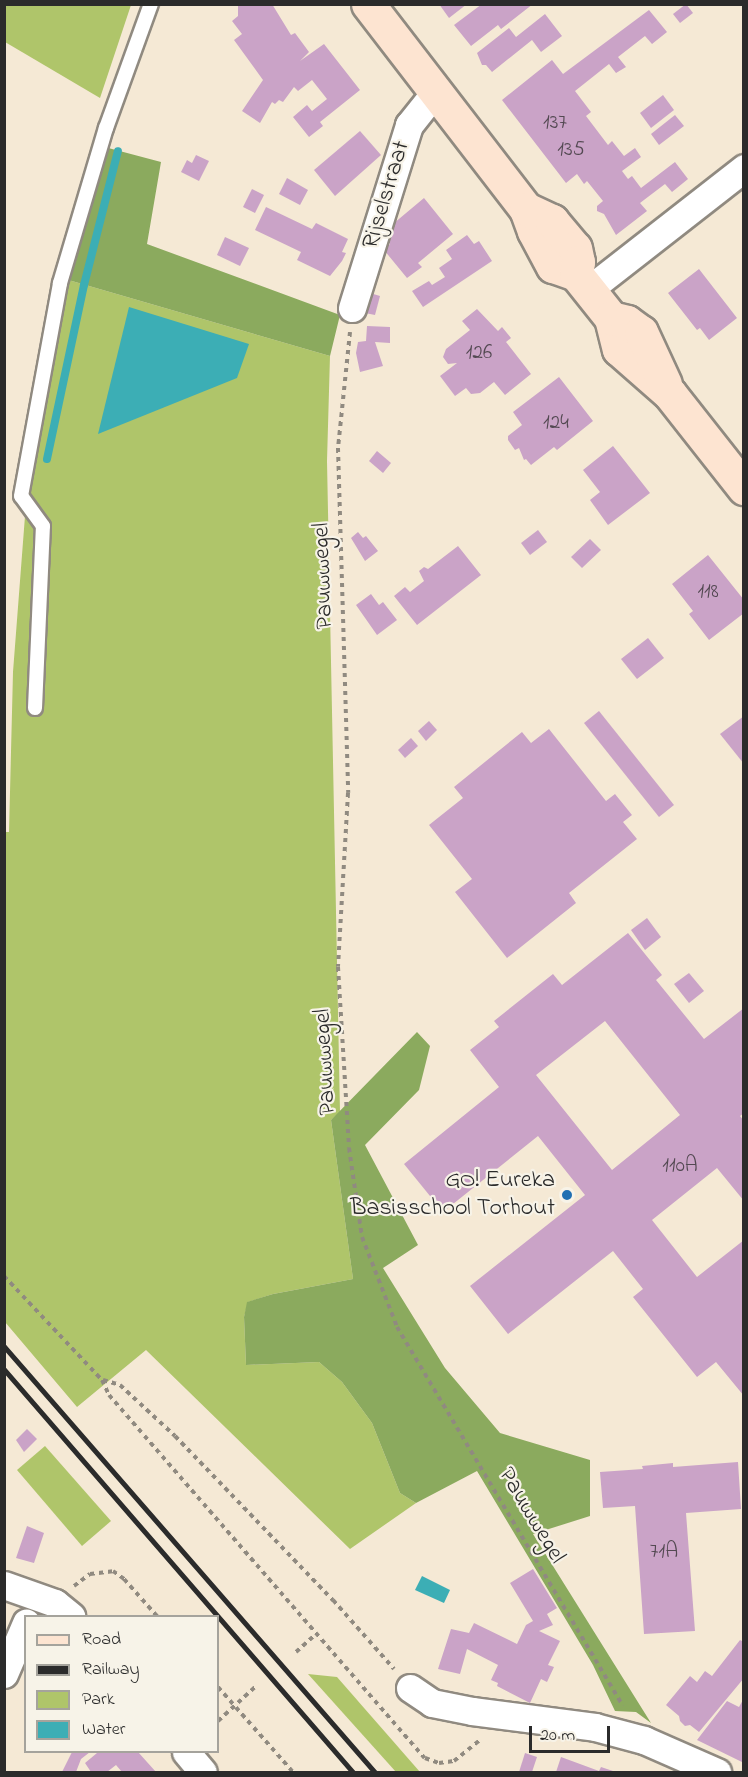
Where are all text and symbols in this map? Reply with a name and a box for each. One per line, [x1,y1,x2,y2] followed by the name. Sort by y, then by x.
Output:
[543,110,567,136] house number: 137
[557,137,585,163] house number: 135
[357,138,417,252] street label: Rijselstraat
[466,340,492,366] house number: 126
[543,410,569,436] house number: 124
[308,522,340,630] street label: Pauwwegel
[697,579,719,605] house number: 118
[309,1008,343,1116] street label: Pauwwegel
[662,1153,698,1179] house number: 110A
[350,1167,555,1223] place label: GO! Eureka Basisschool Torhout
[560,1188,574,1202] marker: GO! Eureka Basisschool Torhout
[491,1463,571,1569] street label: Pauwwegel
[650,1539,678,1565] house number: 71A
[24,1615,219,1753] legend
[82,1627,121,1653] text: Road
[82,1657,139,1683] text: Railway
[82,1687,115,1713] text: Park
[532,1714,613,1752] scale bar
[82,1717,125,1743] text: Water
[540,1723,575,1749] text: 20 m

